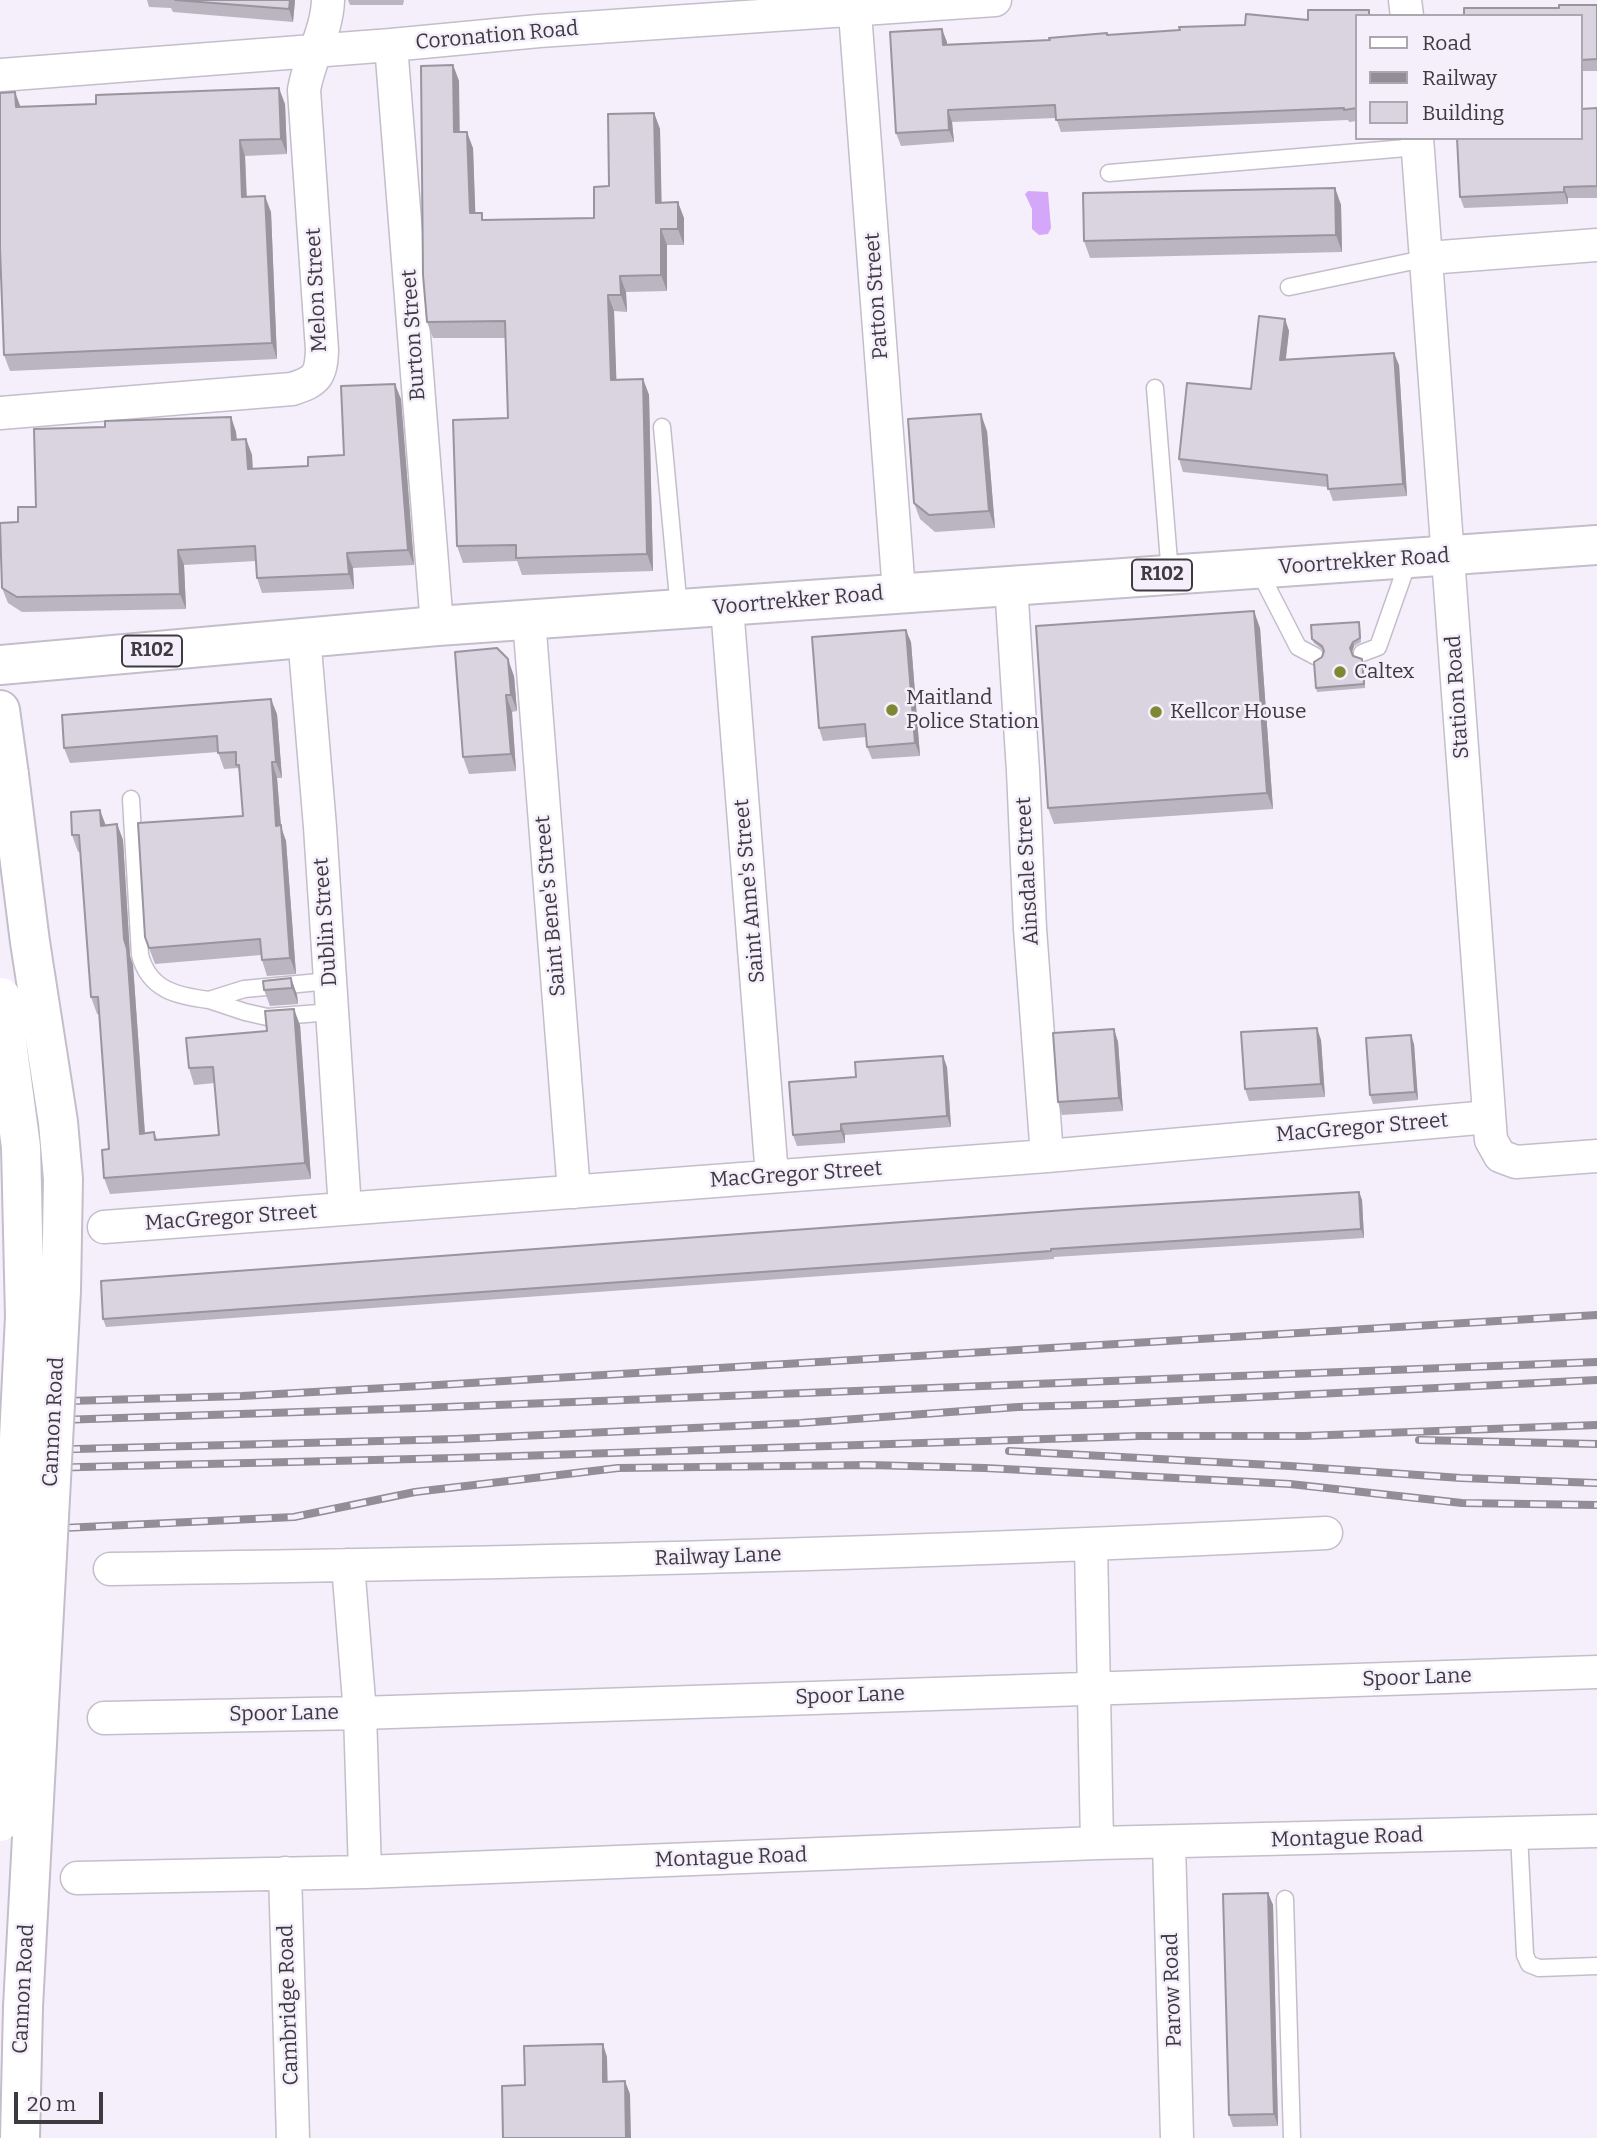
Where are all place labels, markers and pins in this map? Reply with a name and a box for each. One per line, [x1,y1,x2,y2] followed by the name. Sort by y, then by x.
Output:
[1354,659,1414,685] place label: Caltex
[1332,664,1348,680] marker: Caltex
[906,685,1039,735] place label: Maitland Police Station
[1170,699,1306,725] place label: Kellcor House
[884,702,900,718] marker: Maitland Police Station
[1148,704,1164,720] marker: Kellcor House

